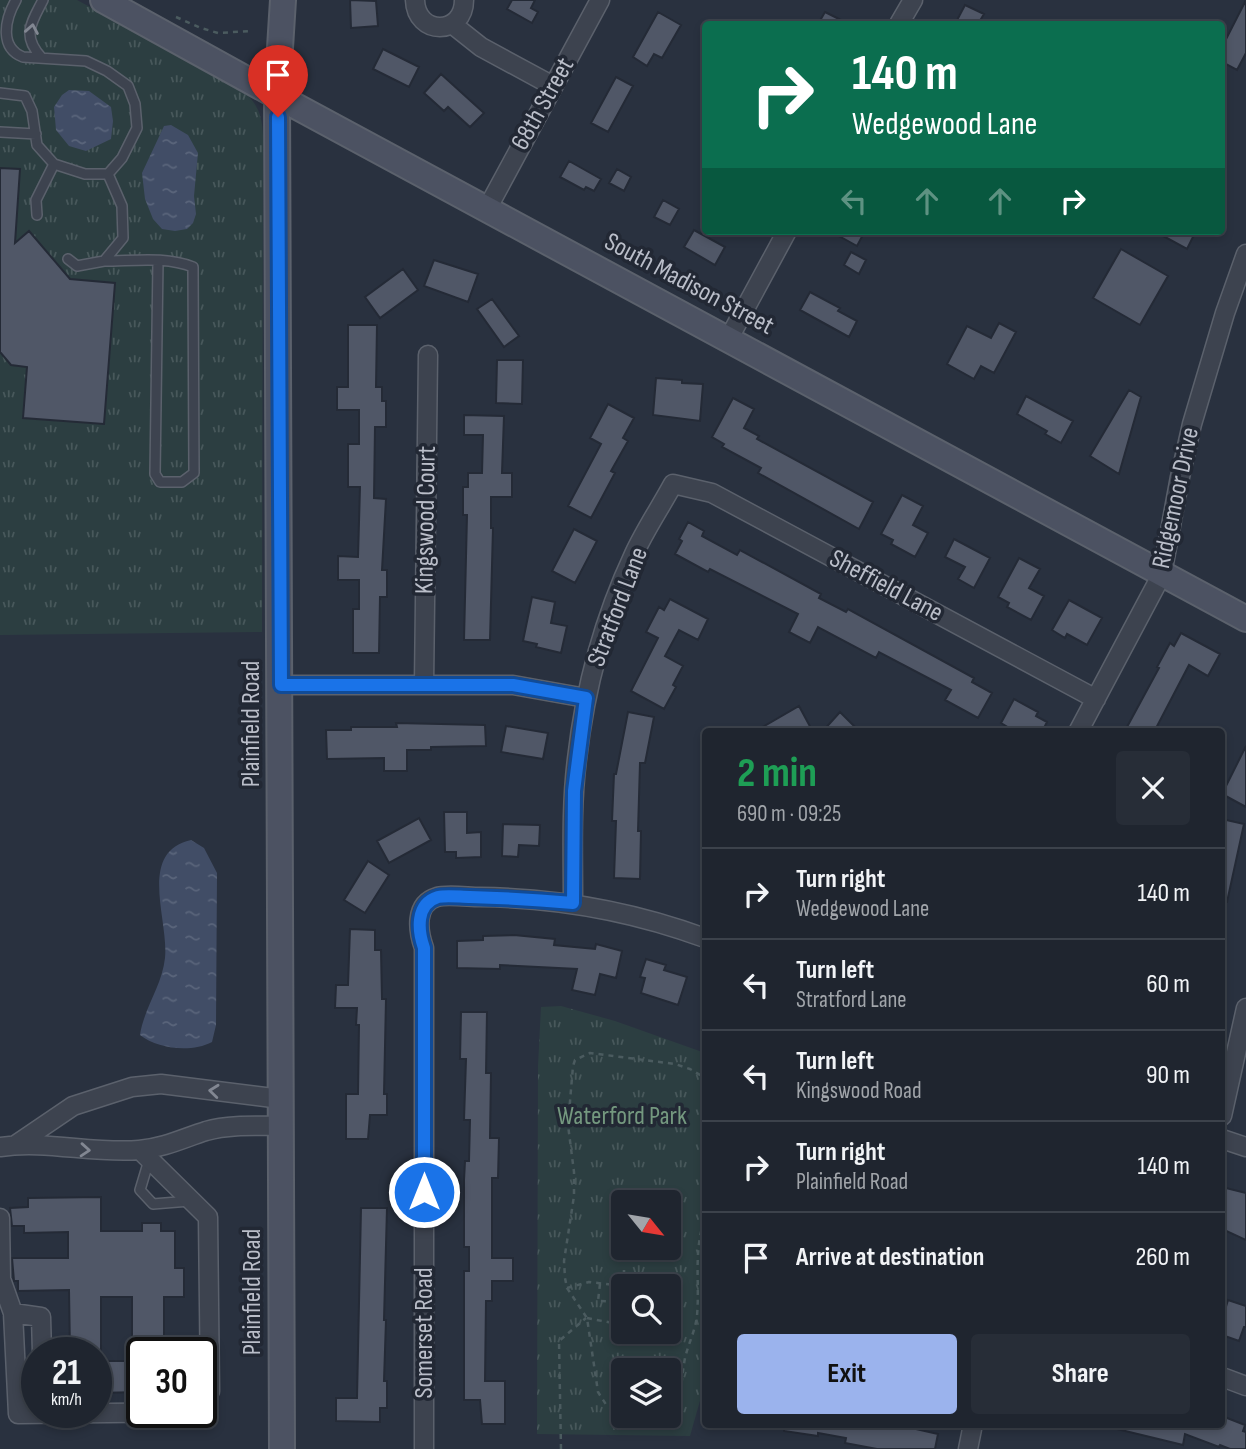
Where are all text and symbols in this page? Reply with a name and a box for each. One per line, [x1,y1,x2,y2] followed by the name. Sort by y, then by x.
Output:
[24,23,39,35] one-way arrow
[248,45,308,117] pin
[852,45,958,104] text: 140 m
[737,49,828,140] icon: right
[505,52,581,156] street label: 68th Street
[259,56,297,94] icon: arrive
[852,105,1037,144] text: Wedgewood Lane
[835,182,873,220] icon: left
[908,182,946,220] icon: ahead
[981,182,1019,220] icon: ahead
[1054,182,1092,220] icon: right
[599,226,779,342] street label: South Madison Street
[1146,425,1206,571] street label: Ridgemoor Drive
[409,446,443,594] street label: Kingswood Court
[581,543,655,671] street label: Stratford Lane
[824,543,948,629] street label: Sheffield Lane
[236,661,267,787] street label: Plainfield Road
[737,748,817,799] text: 2 min
[1116,751,1190,825] button: close
[737,800,841,828] text: 690 m · 09:25
[796,864,885,895] text: Turn right
[737,875,775,913] icon: right
[1138,878,1190,909] text: 140 m
[796,895,929,923] text: Wedgewood Lane
[796,955,874,986] text: Turn left
[737,966,775,1004] icon: left
[1146,969,1190,1000] text: 60 m
[796,986,907,1014] text: Stratford Lane
[796,1046,874,1077] text: Turn left
[737,1057,775,1095] icon: left
[1146,1060,1190,1091] text: 90 m
[796,1077,922,1105] text: Kingswood Road
[208,1083,220,1098] one-way arrow
[557,1101,687,1132] park label: Waterford Park
[796,1137,885,1168] text: Turn right
[80,1142,91,1157] one-way arrow
[737,1148,775,1186] icon: right
[1138,1151,1190,1182] text: 140 m
[387,1155,461,1229] position arrow
[796,1168,908,1196] text: Plainfield Road
[611,1190,681,1260] north arrow
[611,1190,681,1428] map controls
[237,1229,268,1355] street label: Plainfield Road
[737,1239,775,1277] icon: arrive
[796,1242,984,1273] text: Arrive at destination
[1135,1242,1190,1273] text: 260 m
[409,1267,440,1399] street label: Somerset Road
[611,1274,681,1344] button: search
[737,1334,957,1414] button: Exit
[971,1334,1190,1414] button: Share
[126,1337,217,1428] speed limit sign: 30
[52,1352,81,1395] text: 21
[611,1358,681,1428] button: layers
[51,1389,82,1410] text: km/h

